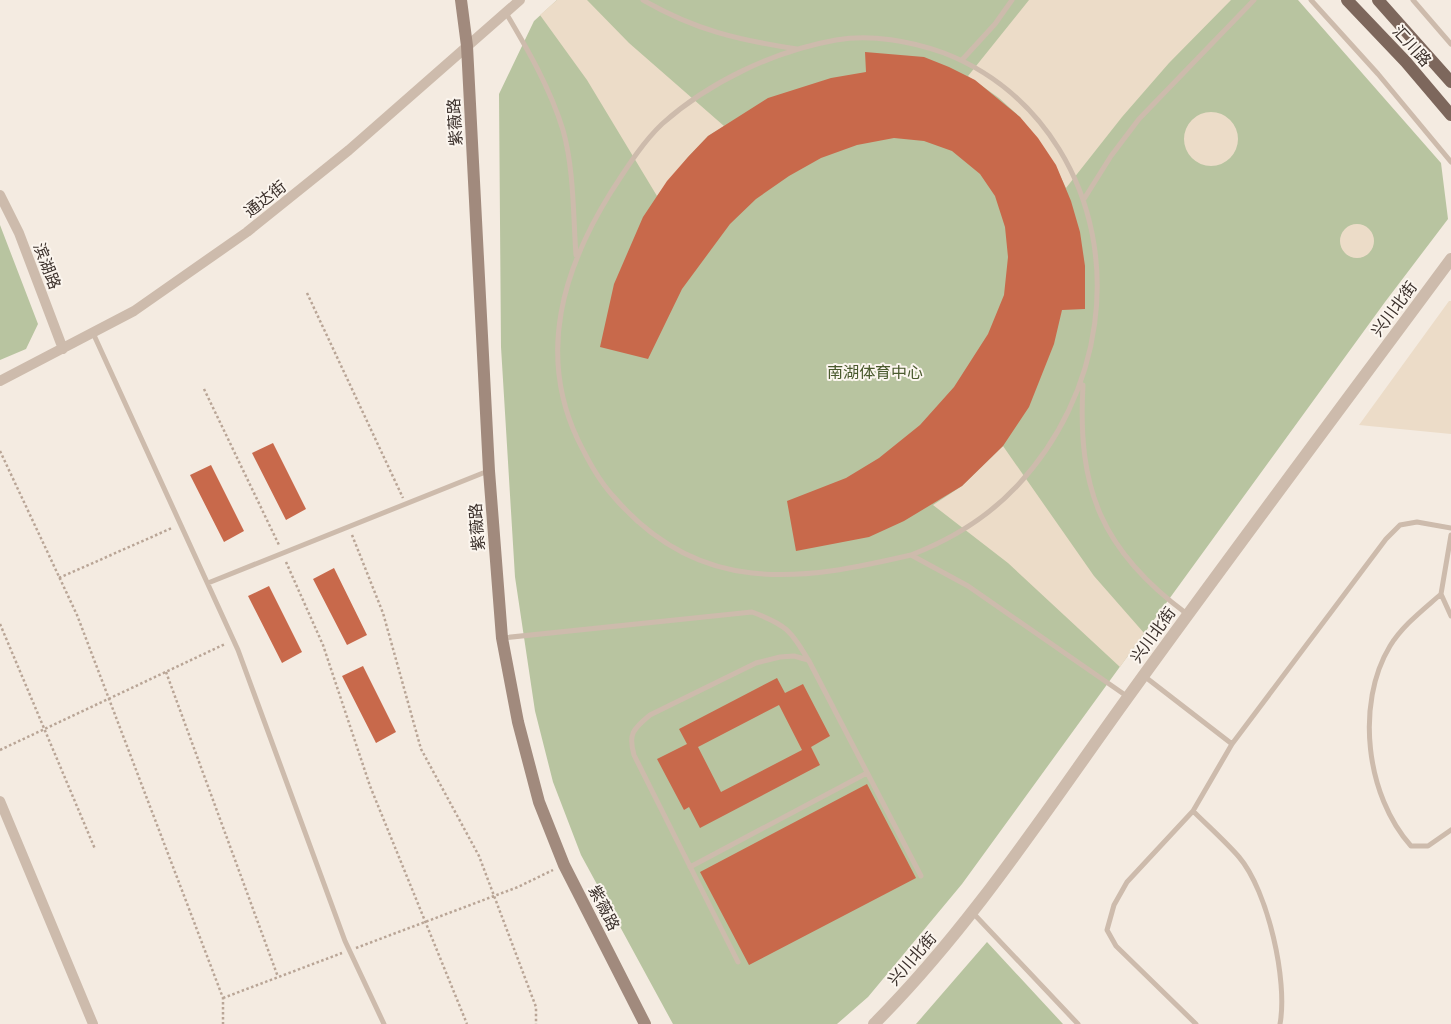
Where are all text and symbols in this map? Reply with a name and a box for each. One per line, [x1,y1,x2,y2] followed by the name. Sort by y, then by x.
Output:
[1389,22,1435,70] street label: 汇川路
[444,98,466,146] street label: 紫薇路
[240,177,290,221] street label: 通达街
[30,240,64,292] street label: 滨湖路
[1367,278,1421,340] street label: 兴川北街
[827,363,923,382] park label: 南湖体育中心
[466,502,488,552] street label: 紫薇路
[1127,604,1179,666] street label: 兴川北街
[585,882,623,934] street label: 紫薇路
[884,929,940,989] street label: 兴川北街

